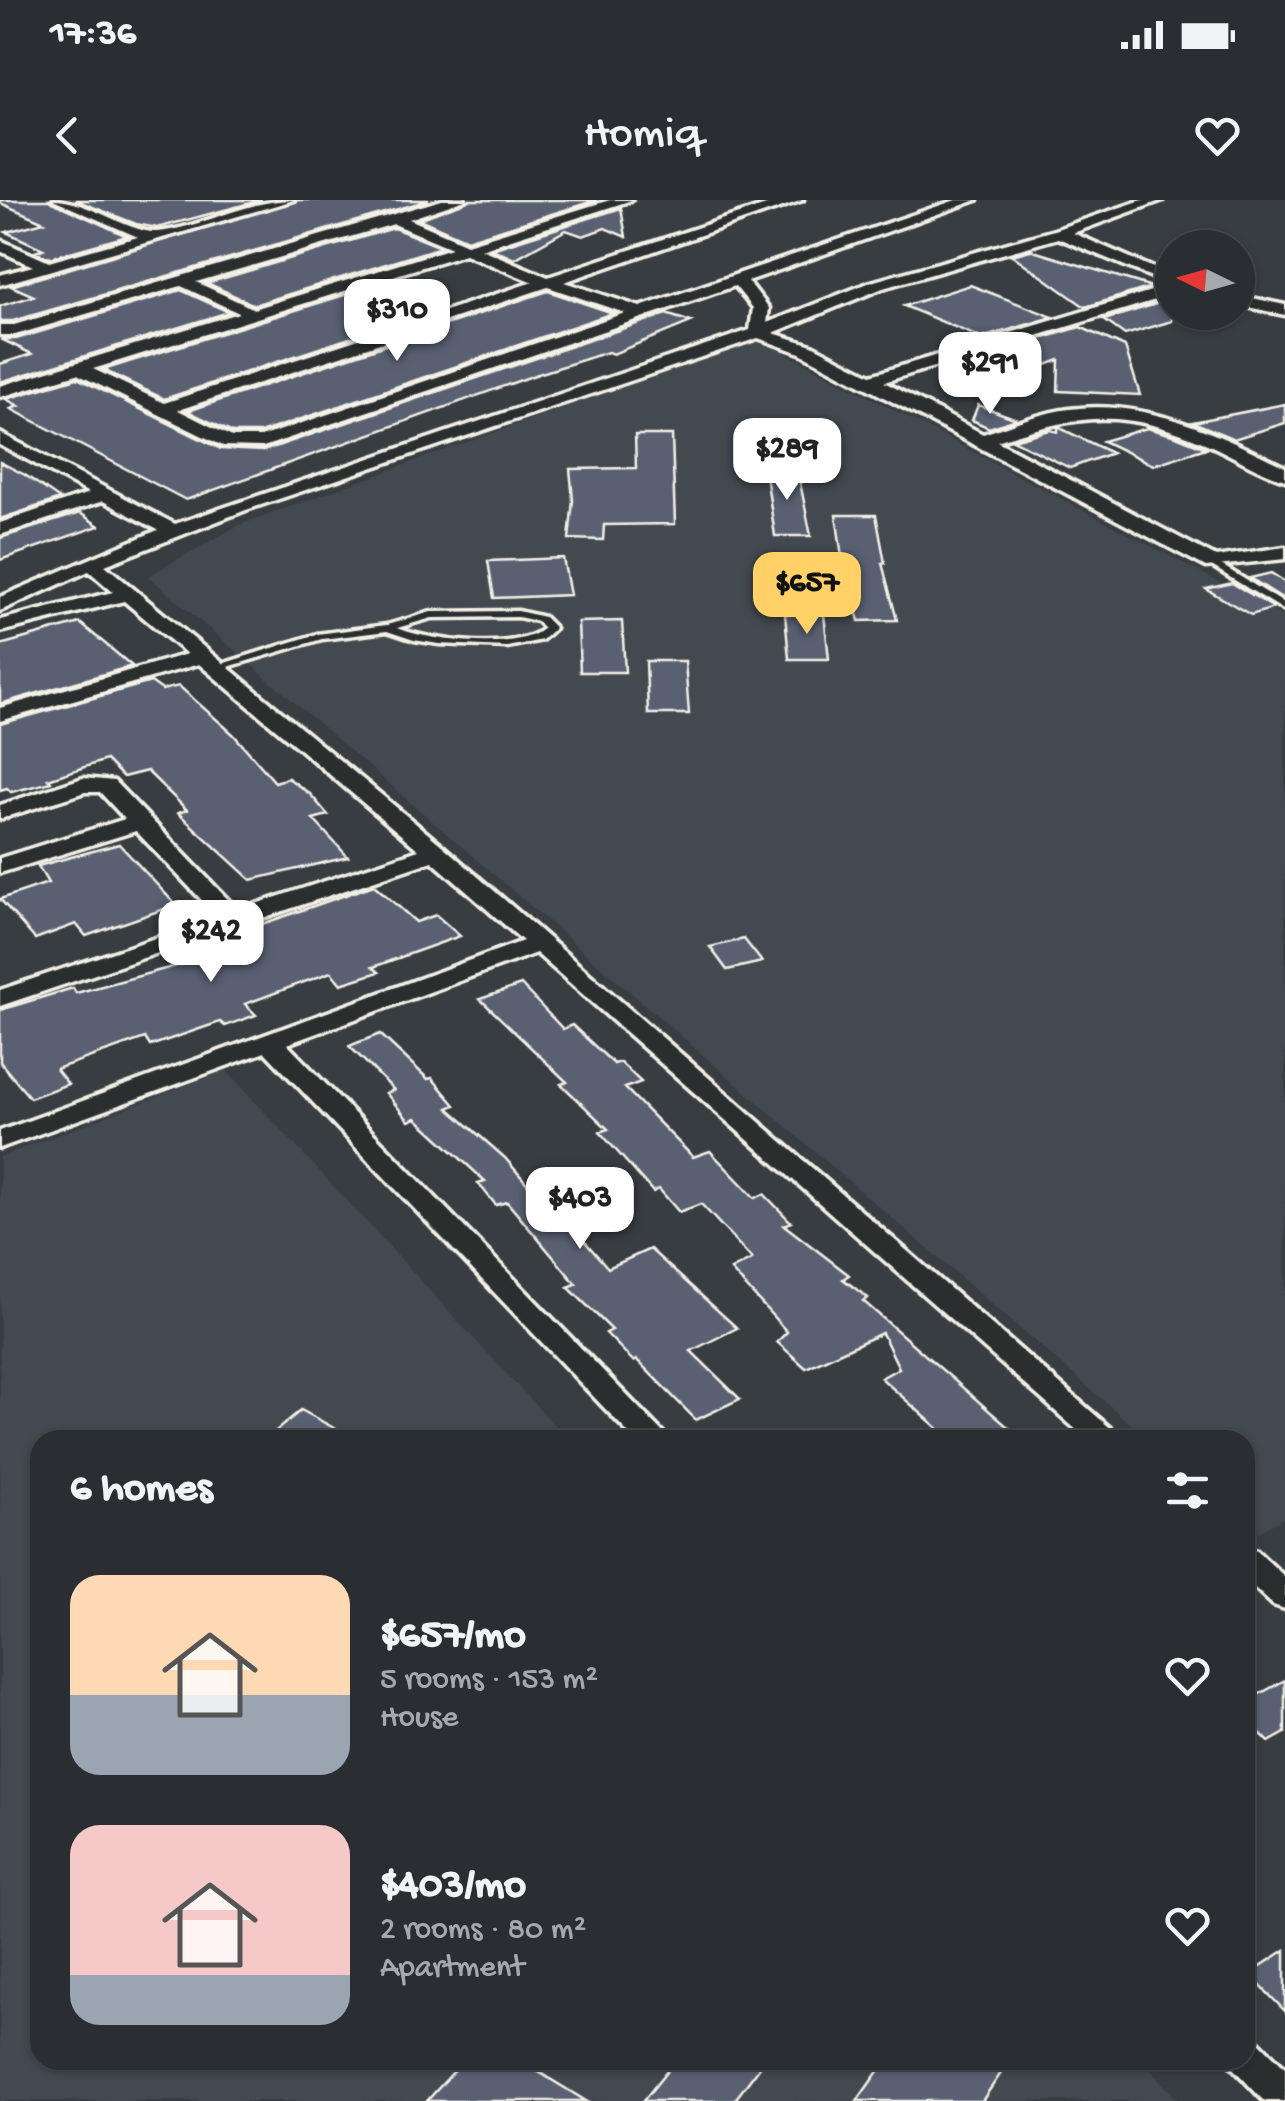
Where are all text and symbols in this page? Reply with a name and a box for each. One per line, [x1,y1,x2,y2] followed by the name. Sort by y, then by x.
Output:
[50,13,136,57] text: 17:36
[40,108,95,163] icon: back
[1190,108,1245,163] icon: heart
[584,109,701,162] text: Homiq
[1155,230,1255,330] north arrow
[1155,230,1255,330] map controls
[338,279,456,364] pin: $310
[366,292,428,330] text: $310
[931,332,1049,417] pin: $291
[960,345,1020,383] text: $291
[728,418,846,503] pin: $289
[755,431,819,469] text: $289
[748,552,866,637] pin: $657
[775,565,839,603] text: $657
[152,900,270,985] pin: $242
[181,913,241,951] text: $242
[521,1167,639,1252] pin: $403
[548,1180,612,1218] text: $403
[1160,1463,1215,1518] icon: filters
[70,1466,213,1515] text: 6 homes
[380,1613,526,1662] text: $657/mo
[150,1615,270,1735] icon: home
[1160,1648,1215,1703] icon: heart
[380,1662,598,1700] text: 5 rooms · 153 m²
[380,1700,458,1738] text: House
[380,1863,526,1912] text: $403/mo
[150,1865,270,1985] icon: home
[1160,1898,1215,1953] icon: heart
[380,1912,586,1950] text: 2 rooms · 80 m²
[380,1950,524,1988] text: Apartment

